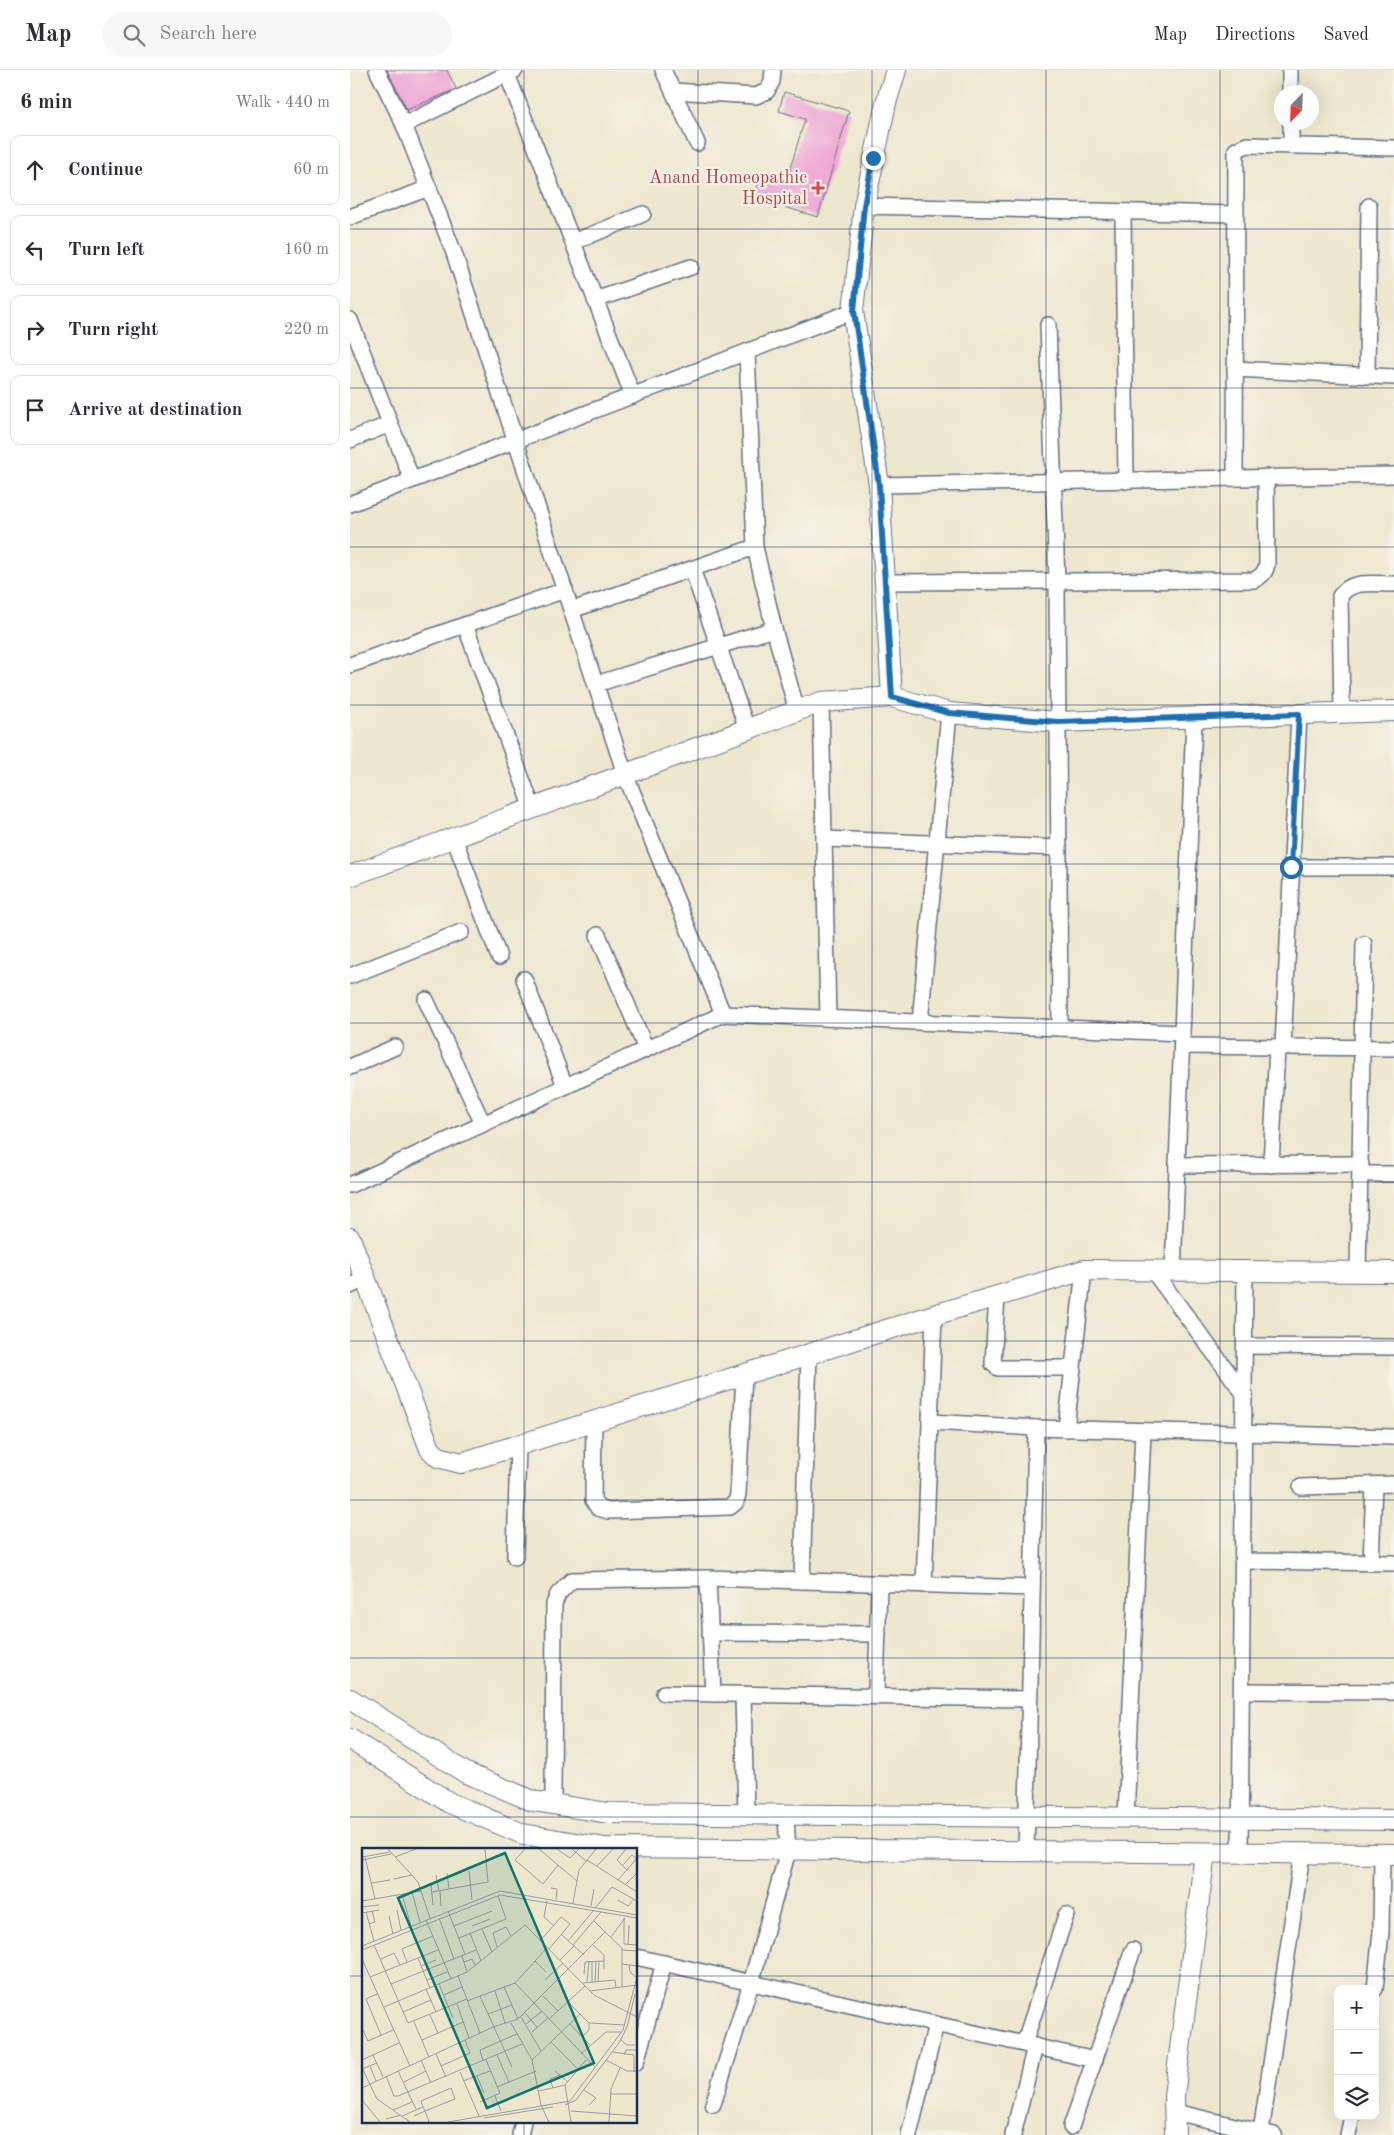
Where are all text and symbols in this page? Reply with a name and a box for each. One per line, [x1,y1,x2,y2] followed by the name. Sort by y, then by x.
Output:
[102,12,452,57] search box
[120,21,148,49] icon: search
[25,23,72,47] text: Map
[160,25,257,44] text: Search here
[1154,26,1187,44] text: Map
[1215,26,1295,44] text: Directions
[1323,26,1369,44] text: Saved
[1274,85,1319,130] north arrow
[20,92,73,113] text: 6 min
[235,95,330,111] text: Walk · 440 m
[862,147,885,170] route end
[21,156,49,184] icon: ahead
[68,161,143,180] text: Continue
[293,162,329,178] text: 60 m
[649,169,807,208] place label: Anand Homeopathic Hospital
[811,181,825,195] marker: Anand Homeopathic Hospital
[21,236,49,264] icon: left
[68,241,145,260] text: Turn left
[284,242,329,258] text: 160 m
[21,316,49,344] icon: right
[68,321,158,340] text: Turn right
[284,322,329,338] text: 220 m
[21,396,49,424] icon: arrive
[68,401,242,420] text: Arrive at destination
[1280,856,1303,879] route start
[362,1848,638,2122] inset map
[1334,1985,1379,2120] map controls
[1334,1985,1379,2030] button: +
[1334,2030,1379,2075] button: −
[1334,2075,1379,2120] button: layers

